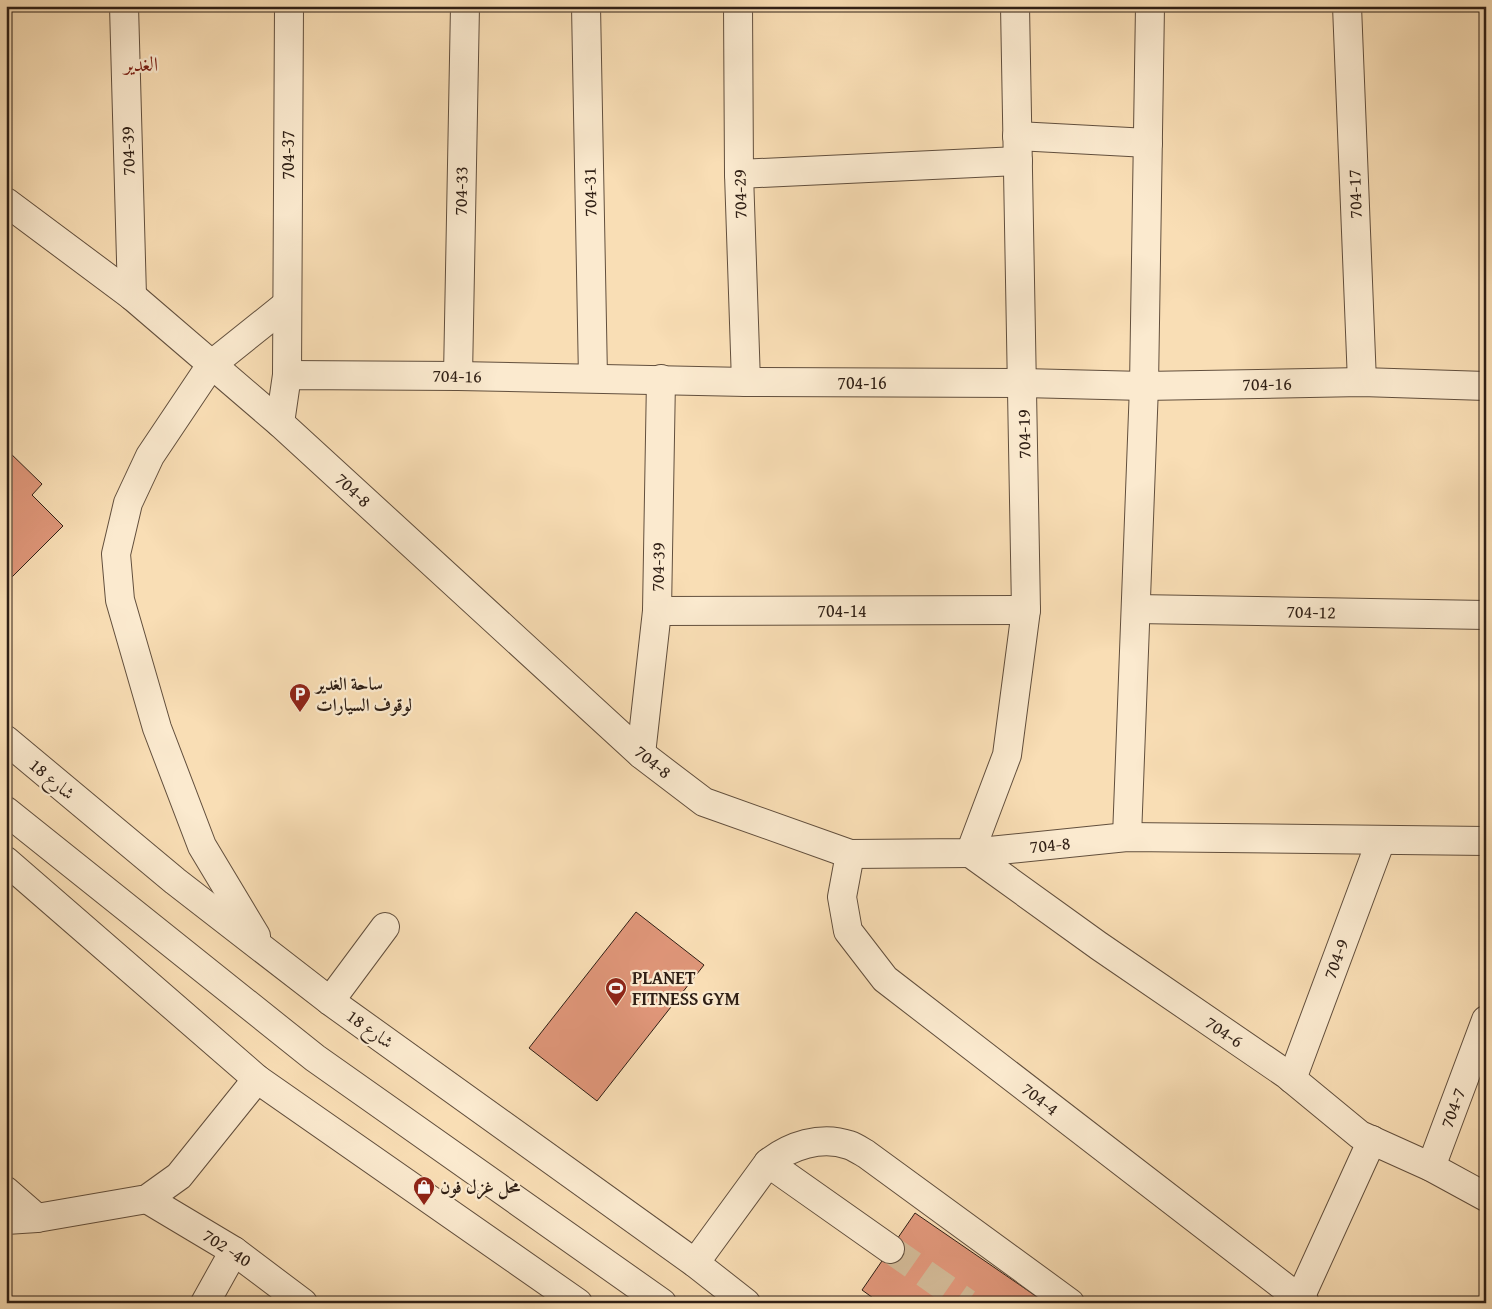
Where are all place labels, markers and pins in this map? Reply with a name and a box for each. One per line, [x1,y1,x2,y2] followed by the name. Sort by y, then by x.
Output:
[314,670,412,718] place label: ساحة الغدير لوقوف السيارات
[288,682,312,713] parking icon: ساحة الغدير لوقوف السيارات
[632,964,740,1012] place label: PLANET FITNESS GYM
[604,976,628,1007] sports icon: PLANET FITNESS GYM
[440,1173,521,1200] place label: محل غزل فون
[412,1175,436,1206] shop icon: محل غزل فون

